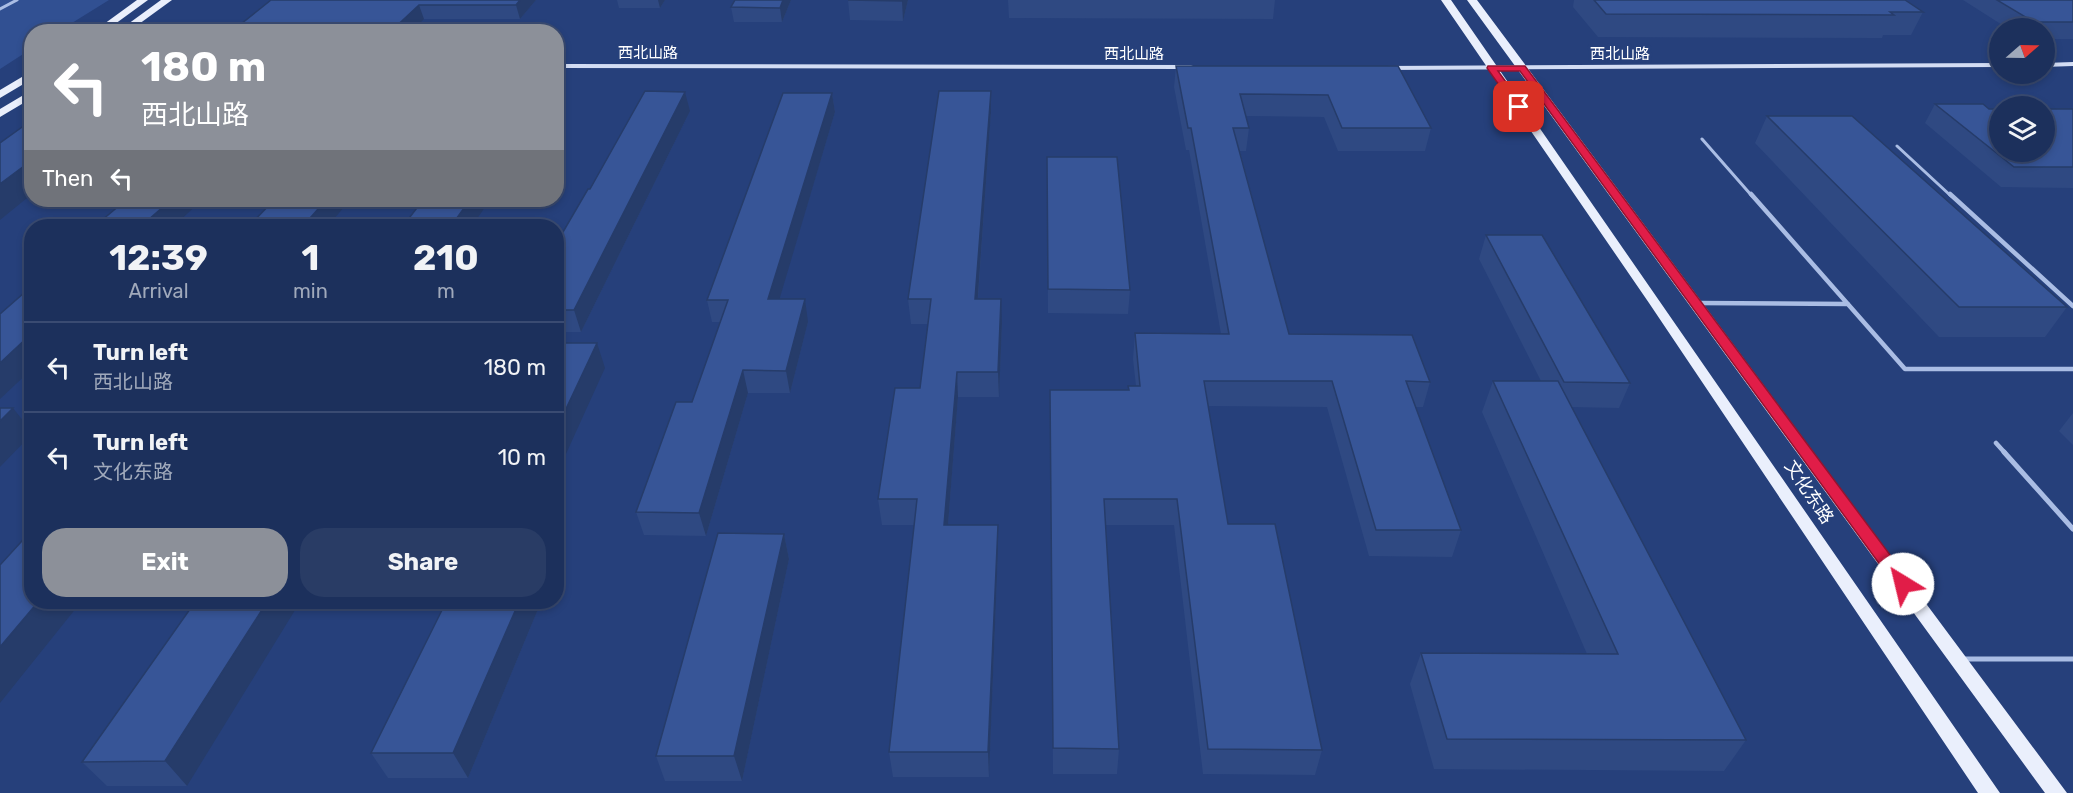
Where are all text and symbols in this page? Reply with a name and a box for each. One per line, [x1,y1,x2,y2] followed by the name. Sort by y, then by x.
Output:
[1989,18,2055,84] north arrow
[1989,18,2055,162] map controls
[141,42,266,92] text: 180 m
[618,44,678,62] street label: 西北山路
[1104,45,1164,63] street label: 西北山路
[1590,45,1650,63] street label: 西北山路
[42,48,120,126] icon: left
[1493,81,1544,132] pin
[1502,90,1535,123] icon: arrive
[1989,96,2055,162] button: layers
[141,99,249,131] text: 西北山路
[105,162,138,195] icon: left
[42,165,93,192] text: Then
[109,236,208,279] text: 12:39
[301,236,319,279] text: 1
[413,236,479,279] text: 210
[128,279,189,303] text: Arrival
[293,279,328,303] text: min
[437,279,455,303] text: m
[93,339,188,366] text: Turn left
[42,351,75,384] icon: left
[484,354,546,381] text: 180 m
[93,370,173,394] text: 西北山路
[93,429,188,456] text: Turn left
[42,441,75,474] icon: left
[498,444,546,471] text: 10 m
[1780,456,1838,528] street label: 文化东路
[93,460,173,484] text: 文化东路
[42,528,288,597] button: Exit
[300,528,546,597] button: Share
[1871,552,1935,616] position arrow

